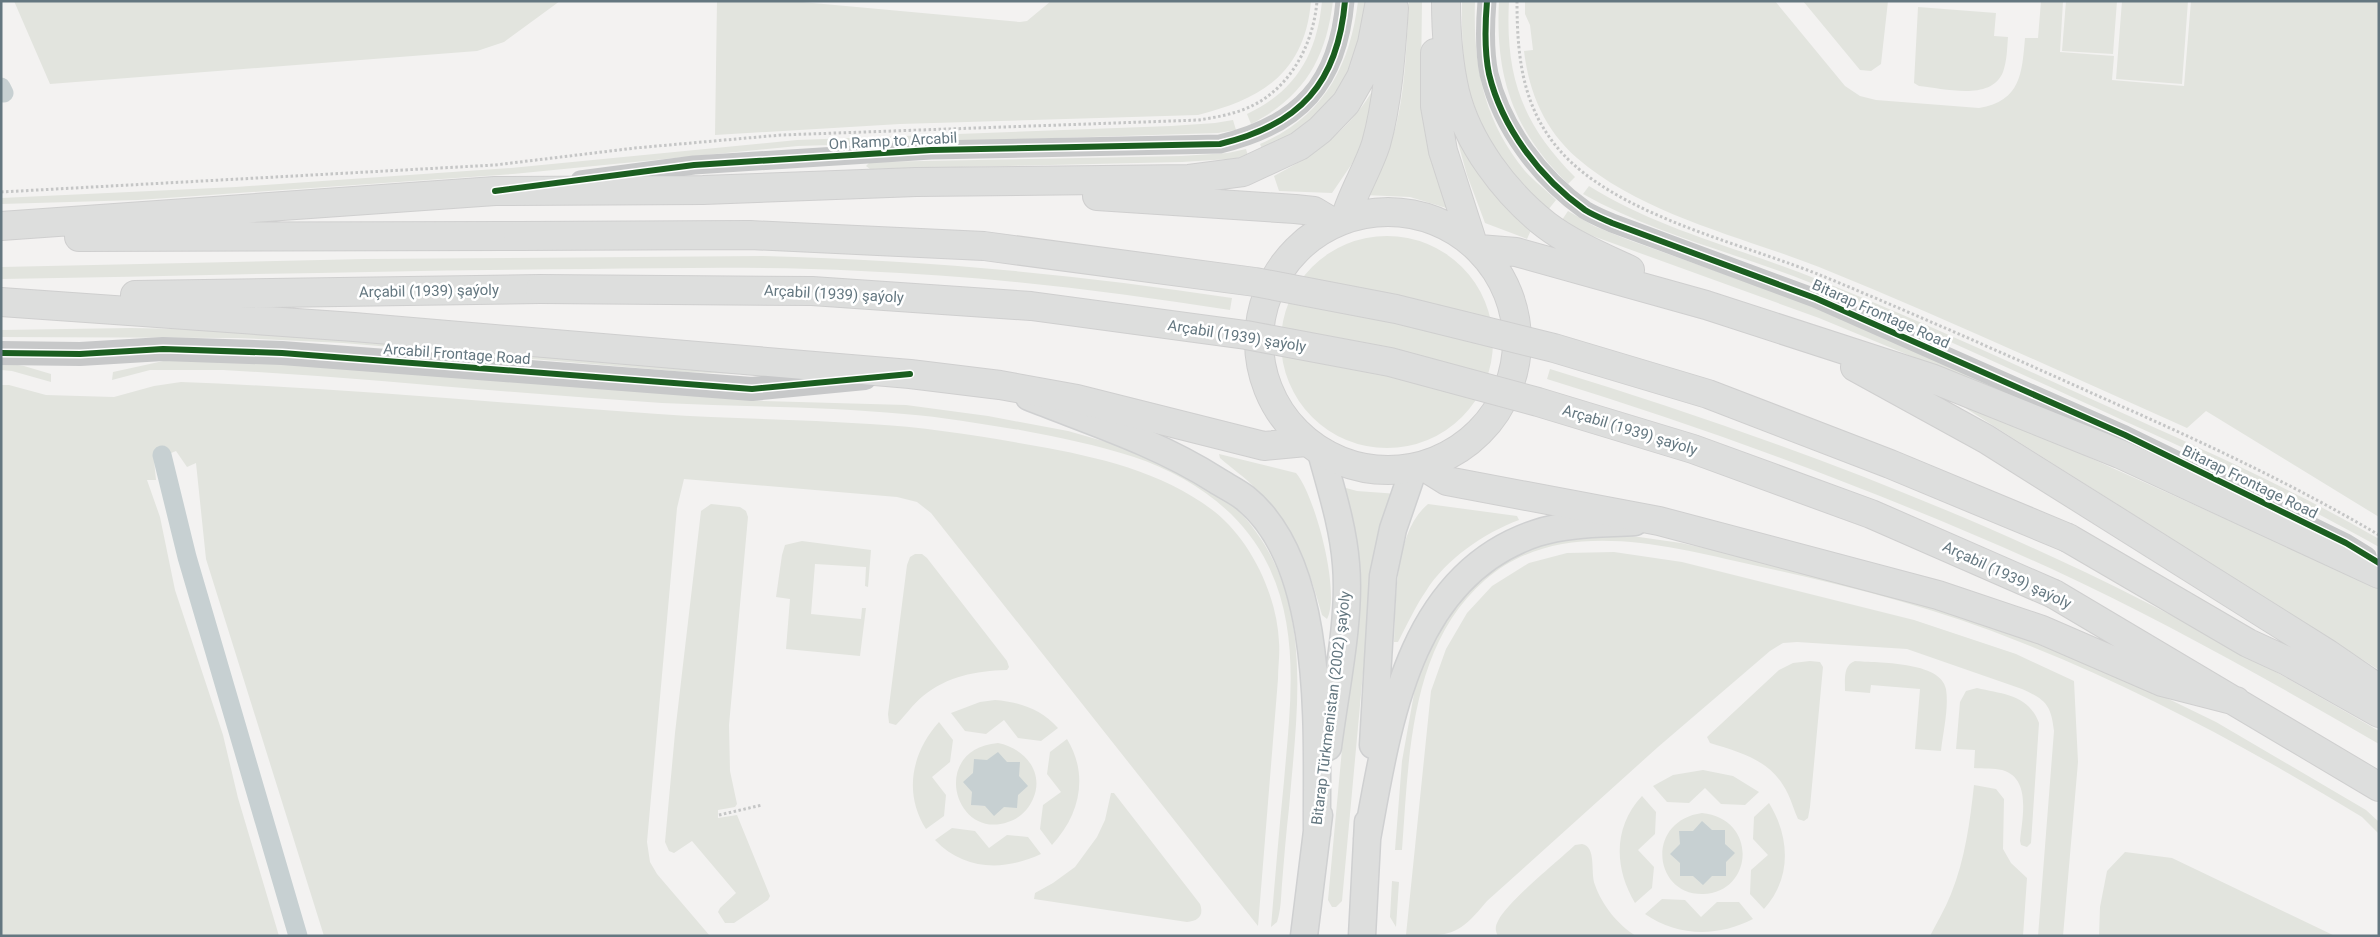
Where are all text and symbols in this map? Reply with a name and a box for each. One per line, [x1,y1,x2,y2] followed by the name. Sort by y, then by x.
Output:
[828,129,958,153] street label: On Ramp to Arcabil
[1809,276,1953,352] street label: Bitarap Frontage Road
[359,281,499,301] street label: Arçabil (1939) şaýoly
[764,281,904,307] street label: Arçabil (1939) şaýoly
[1166,316,1308,356] street label: Arçabil (1939) şaýoly
[383,340,531,368] street label: Arcabil Frontage Road
[1560,401,1700,459] street label: Arçabil (1939) şaýoly
[2179,441,2321,523] street label: Bitarap Frontage Road
[1940,537,2074,613] street label: Arçabil (1939) şaýoly
[1308,590,1354,826] street label: Bitarap Türkmenistan (2002) şaýoly

